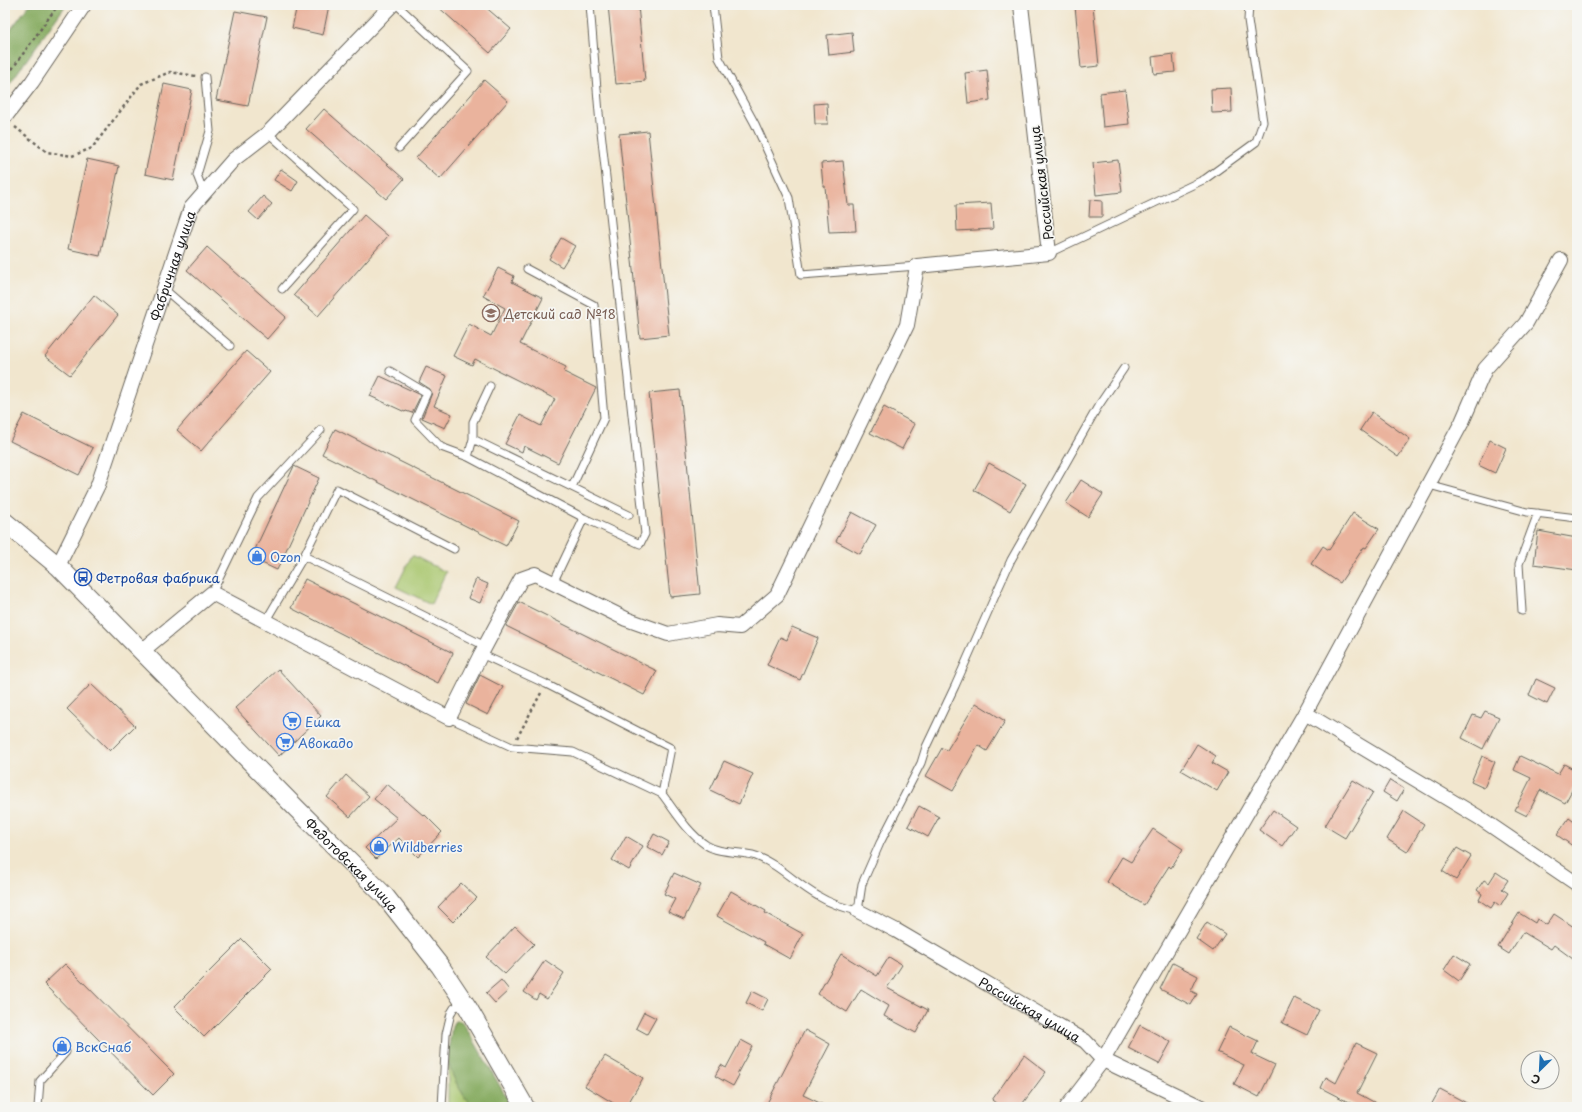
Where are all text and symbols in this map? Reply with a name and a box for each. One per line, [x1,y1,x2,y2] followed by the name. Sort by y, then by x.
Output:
[1024,124,1057,241] street label: Российская улица
[144,207,199,323] street label: Фабричная улица
[481,303,501,323] school or university icon: Детский сад №18
[503,304,616,323] place label: Детский сад №18
[247,546,267,566] shop icon: Ozon
[270,547,301,566] place label: Ozon
[73,567,93,587] bus stop icon: Фетровая фабрика
[96,568,220,587] place label: Фетровая фабрика
[282,711,302,731] supermarket icon: Ешка
[305,712,342,731] place label: Ешка
[275,732,295,752] supermarket icon: Авокадо
[298,733,353,752] place label: Авокадо
[301,813,404,916] street label: Федотовская улица
[369,836,389,856] shop icon: Wildberries
[392,837,463,856] place label: Wildberries
[976,972,1085,1046] street label: Российская улица
[52,1036,72,1056] shop icon: ВскСнаб
[75,1037,131,1056] place label: ВскСнаб
[1520,1050,1560,1090] north arrow
[1528,1070,1543,1089] text: С

